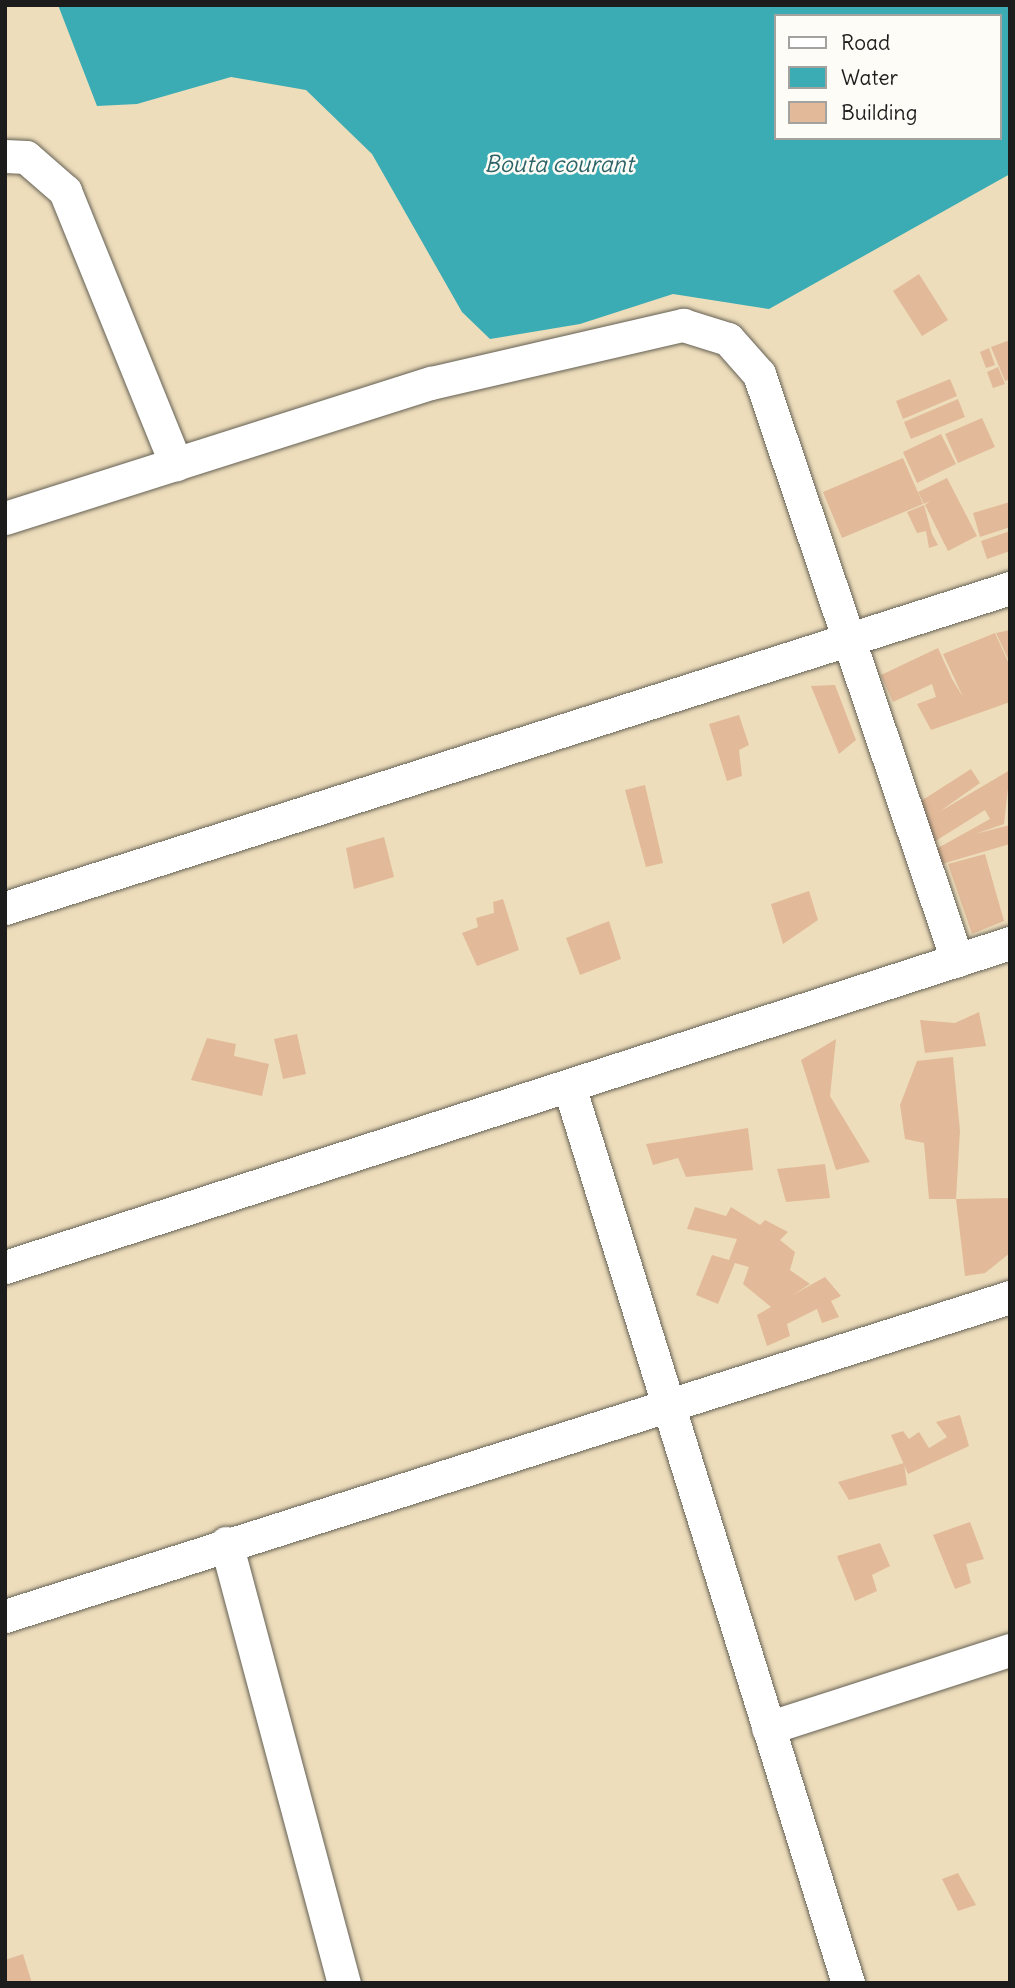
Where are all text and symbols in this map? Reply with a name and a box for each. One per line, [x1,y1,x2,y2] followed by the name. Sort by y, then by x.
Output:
[774,14,1001,140] legend
[841,29,890,56] text: Road
[841,64,898,91] text: Water
[841,99,917,126] text: Building
[485,150,633,178] water label: Bouta courant

